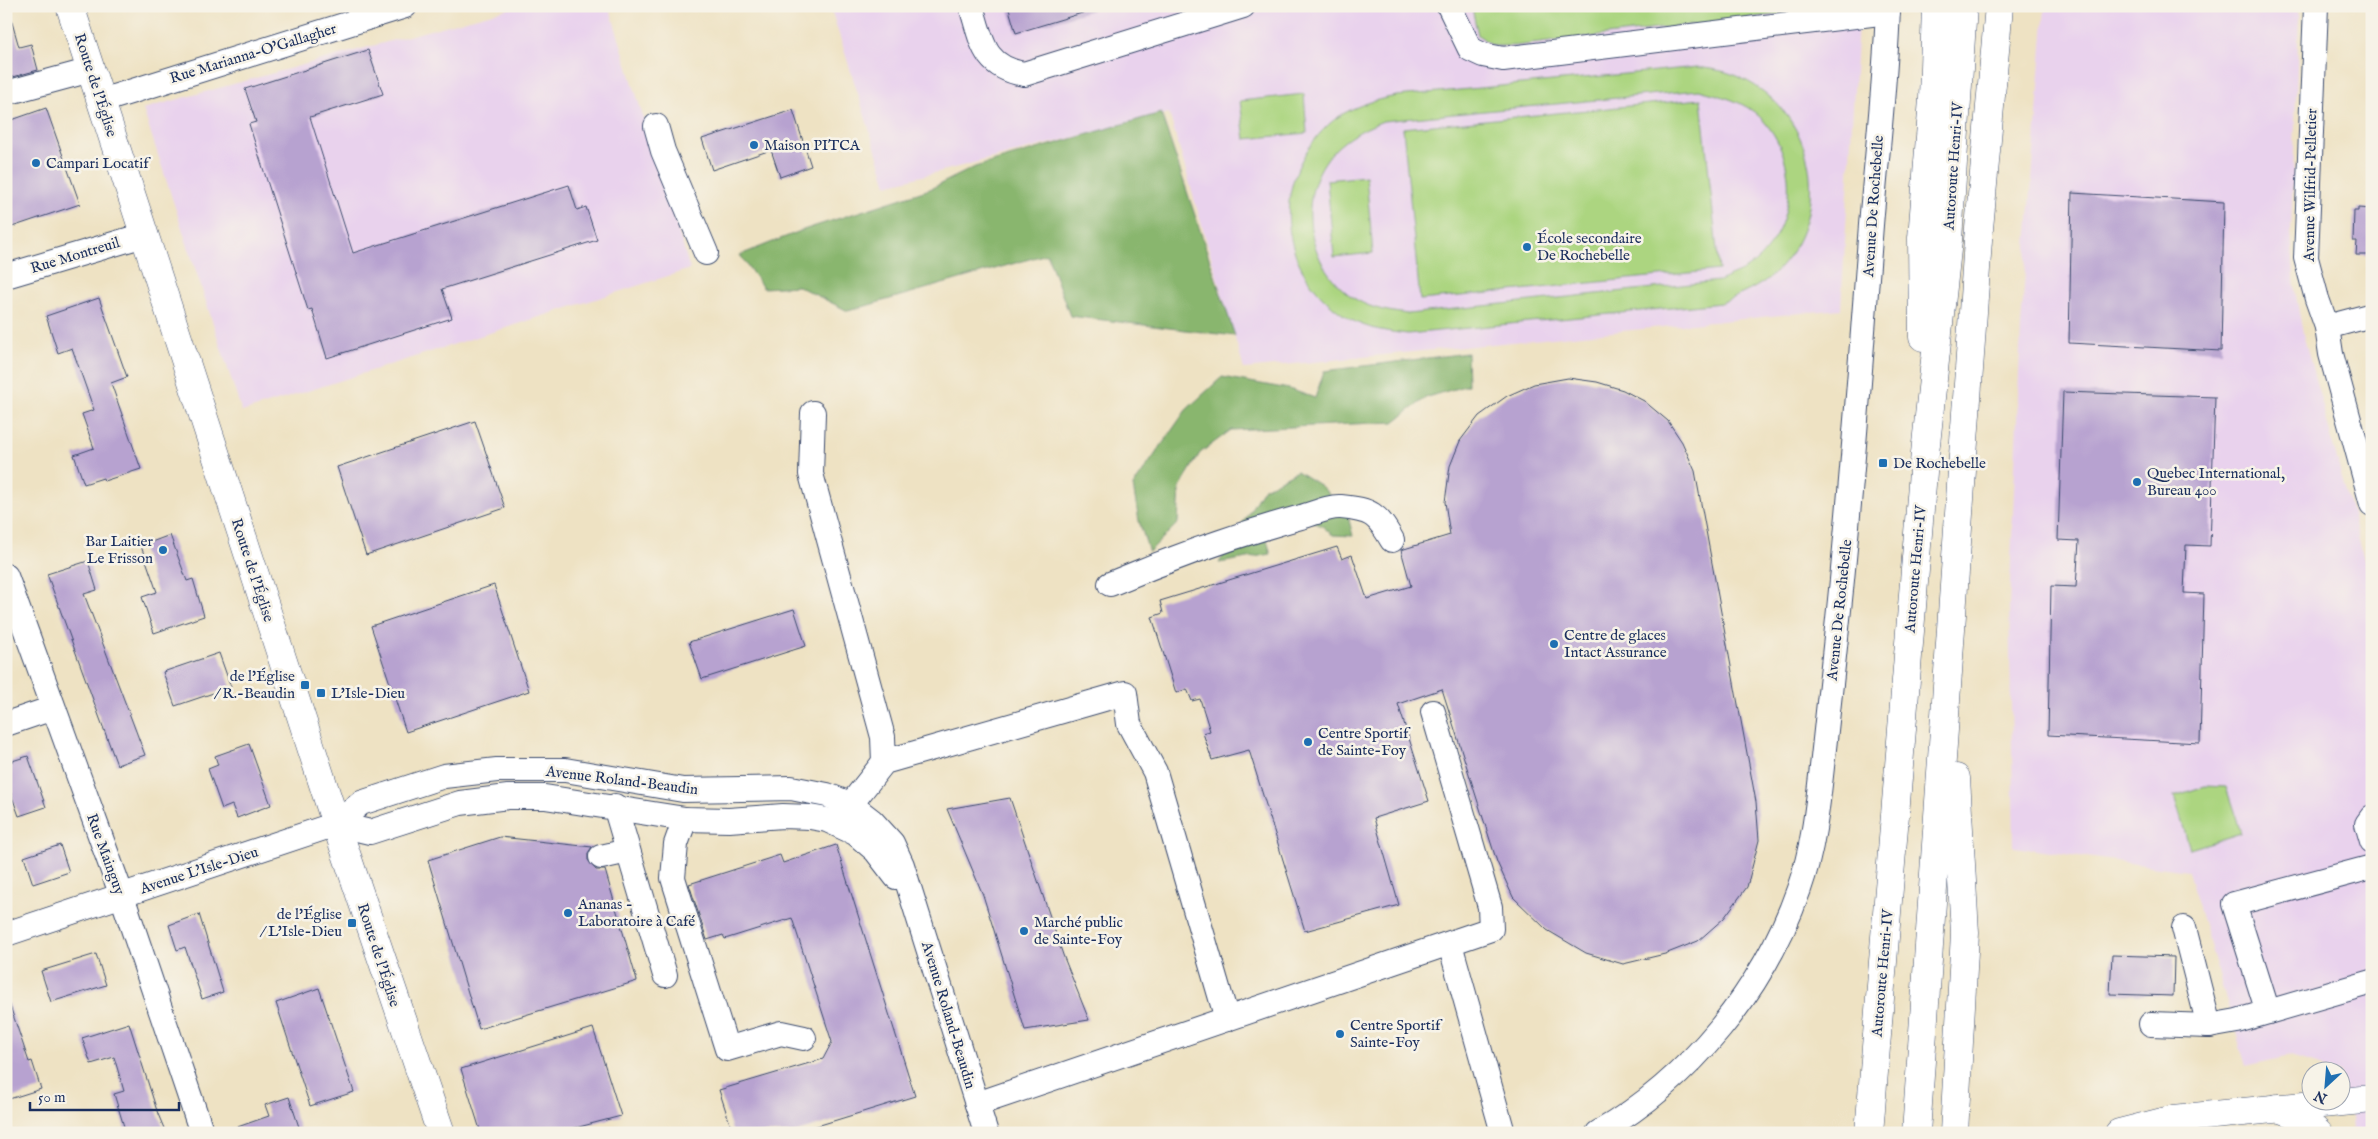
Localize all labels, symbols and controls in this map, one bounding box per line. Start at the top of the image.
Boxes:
street label: Rue Marianna-O'Gallagher [167,19,339,88]
street label: Route de l'Église [70,31,121,139]
street label: Autoroute Henri-IV [1939,100,1968,232]
street label: Avenue Wilfrid-Pelletier [2300,108,2321,263]
street label: Avenue De Rochebelle [1859,134,1888,278]
place label: Maison PITCA [764,136,861,155]
marker: Maison PITCA [748,139,760,151]
place label: Campari Locatif [46,154,151,173]
marker: Campari Locatif [30,157,42,169]
place label: École secondaire De Rochebelle [1537,229,1642,265]
street label: Rue Montreuil [28,233,123,278]
marker: École secondaire De Rochebelle [1521,241,1533,253]
place label: De Rochebelle [1893,454,1986,473]
marker: De Rochebelle [1877,457,1889,469]
place label: Quebec International, Bureau 400 [2147,464,2285,500]
marker: Quebec International, Bureau 400 [2131,476,2143,488]
street label: Autoroute Henri-IV [1900,503,1931,635]
street label: Route de l'Église [227,516,278,624]
place label: Bar Laitier Le Frisson [85,532,153,568]
street label: Avenue De Rochebelle [1823,538,1856,683]
marker: Bar Laitier Le Frisson [157,544,169,556]
place label: Centre de glaces Intact Assurance [1564,626,1667,662]
marker: Centre de glaces Intact Assurance [1548,638,1560,650]
place label: de l'Église / R.-Beaudin [214,667,295,703]
marker: de l'Église / R.-Beaudin [299,679,311,691]
place label: L'Isle-Dieu [331,684,405,703]
marker: L'Isle-Dieu [315,687,327,699]
place label: Centre Sportif de Sainte-Foy [1318,724,1411,760]
marker: Centre Sportif de Sainte-Foy [1302,736,1314,748]
street label: Avenue Roland-Beaudin [544,762,699,799]
street label: Rue Mainguy [82,811,129,898]
street label: Avenue L'Isle-Dieu [137,842,261,899]
place label: Ananas - Laboratoire à Café [577,895,695,931]
street label: Route de l'Église [353,901,404,1009]
place label: de l'Église / L'Isle-Dieu [260,905,342,941]
marker: Ananas - Laboratoire à Café [562,907,574,919]
street label: Autoroute Henri-IV [1867,907,1898,1039]
place label: Marché public de Sainte-Foy [1034,913,1123,949]
marker: de l'Église / L'Isle-Dieu [346,917,358,929]
marker: Marché public de Sainte-Foy [1018,925,1030,937]
street label: Avenue Roland-Beaudin [917,938,980,1091]
place label: Centre Sportif Sainte-Foy [1350,1016,1443,1052]
marker: Centre Sportif Sainte-Foy [1334,1028,1346,1040]
north arrow [2300,1062,2350,1112]
scale bar [30,1079,179,1111]
text: N [2311,1086,2331,1108]
text: 50 m [38,1088,66,1107]

